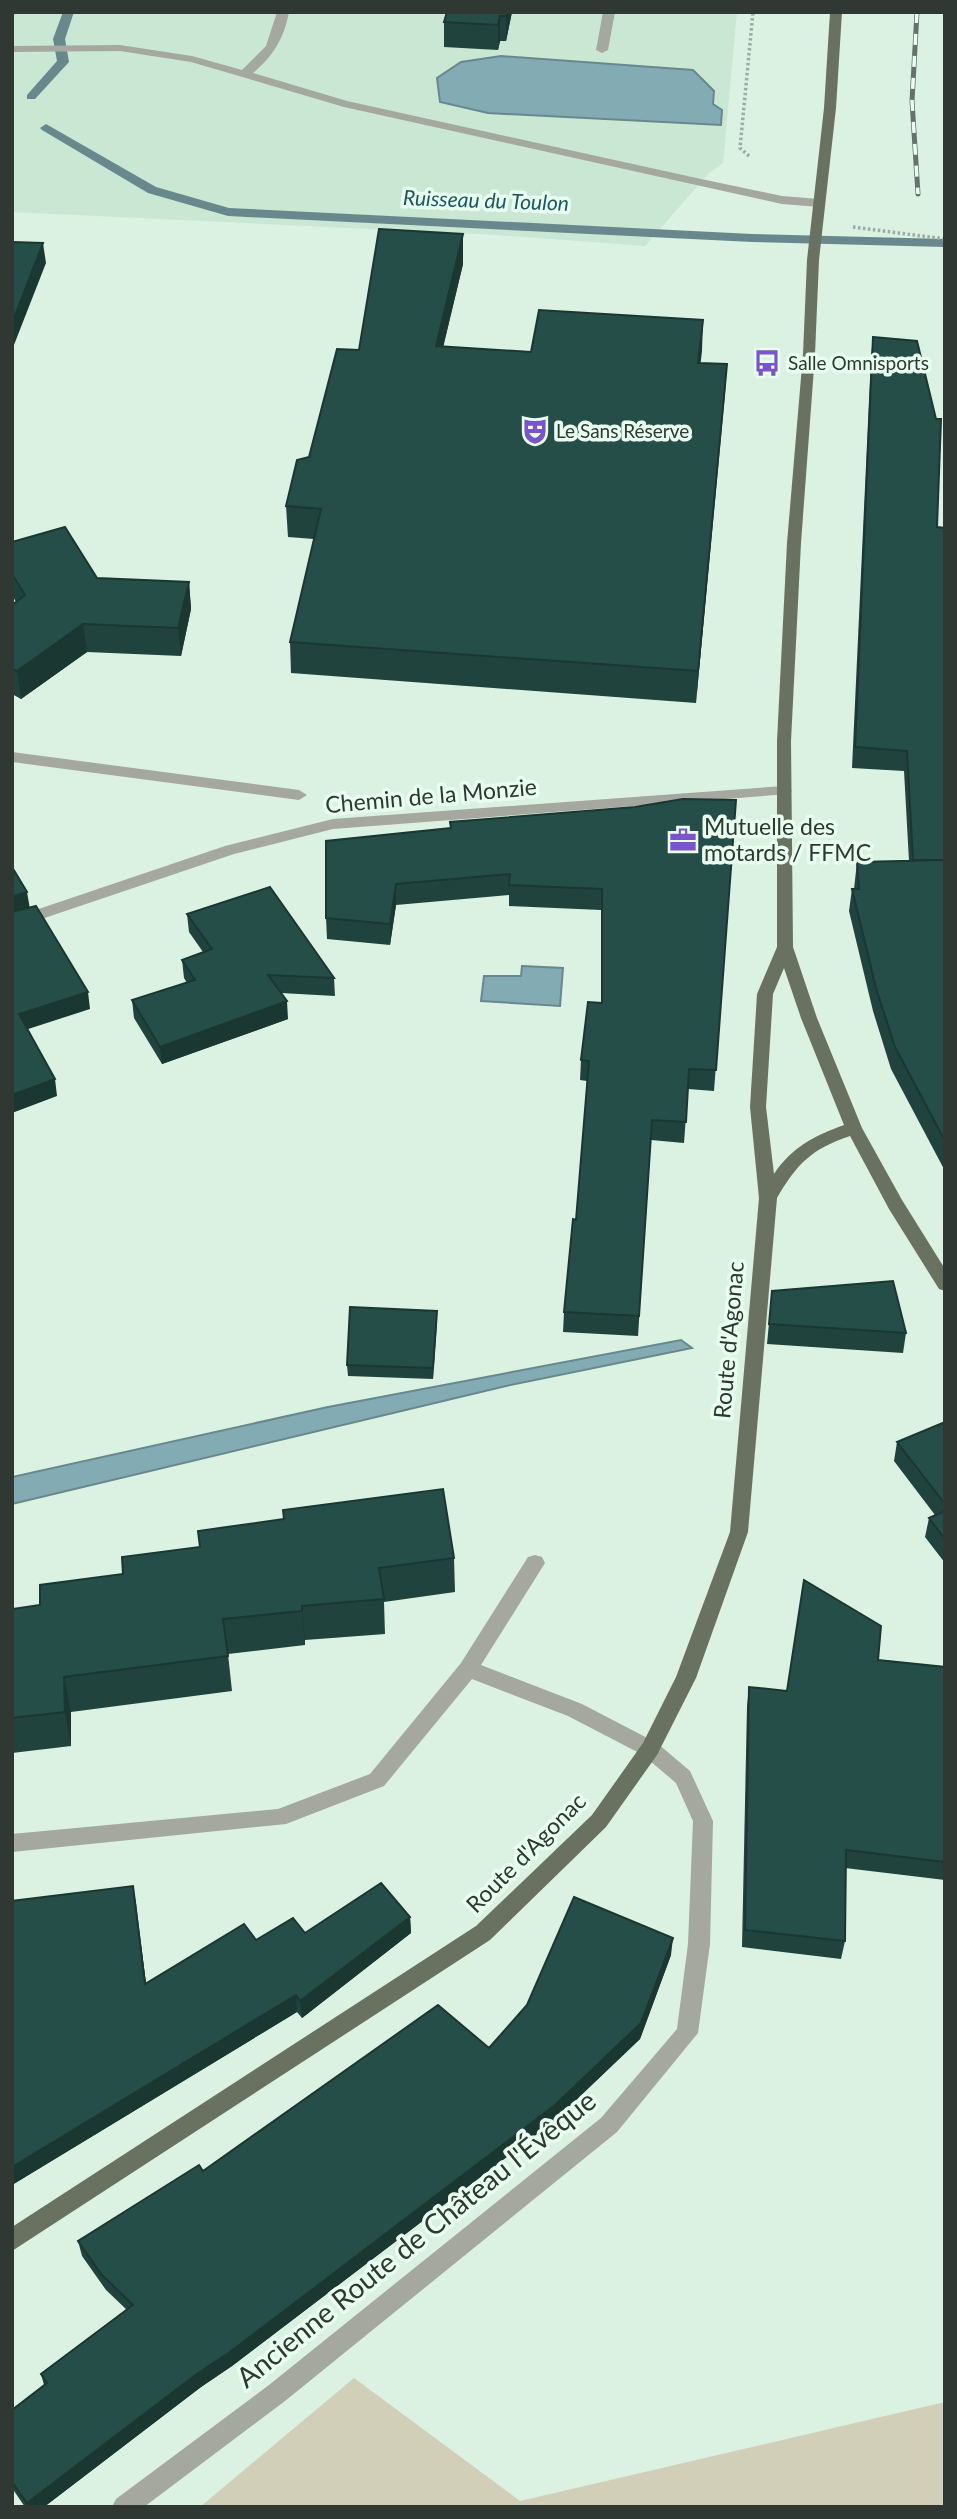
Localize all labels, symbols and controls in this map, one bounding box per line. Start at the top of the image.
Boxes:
water label: Ruisseau du Toulon [403,184,569,215]
bus stop icon: Salle Omnisports [752,348,782,378]
place label: Salle Omnisports [788,351,929,374]
theatre icon: Le Sans Réserve [520,416,550,446]
place label: Le Sans Réserve [556,419,689,442]
street label: Chemin de la Monzie [324,772,538,818]
place label: Mutuelle des motards / FFMC [704,812,871,866]
office icon: Mutuelle des motards / FFMC [668,825,698,855]
street label: Route d'Agonac [707,1260,749,1420]
street label: Route d'Agonac [460,1787,591,1918]
street label: Ancienne Route de Château l'Évêque [229,2083,602,2394]

